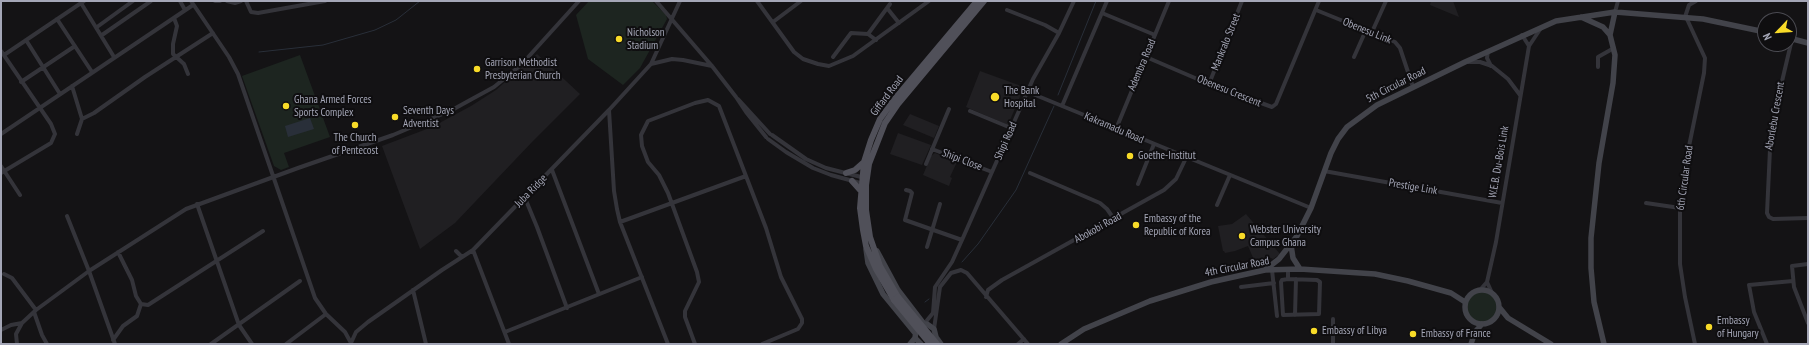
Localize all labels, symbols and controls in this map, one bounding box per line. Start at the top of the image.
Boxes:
street label: Mankralo Street [1209,12,1243,72]
north arrow [1757,12,1797,52]
street label: Obenesu Link [1341,15,1393,47]
place label: Nicholson Stadium [627,26,665,52]
text: N [1759,31,1775,42]
marker: Nicholson Stadium [614,34,624,44]
street label: Adembra Road [1125,37,1159,93]
place label: Garrison Methodist Presbyterian Church [485,56,561,82]
marker: Garrison Methodist Presbyterian Church [472,64,482,74]
street label: 5th Circular Road [1364,64,1428,106]
street label: Obenesu Crescent [1195,72,1263,110]
street label: Giffard Road [868,73,906,119]
street label: Aborlebu Crescent [1763,81,1787,151]
place label: The Bank Hospital [1004,84,1039,110]
marker: The Bank Hospital [989,91,1001,103]
place label: Ghana Armed Forces Sports Complex [294,93,372,119]
marker: Ghana Armed Forces Sports Complex [281,101,291,111]
place label: Seventh Days Adventist [403,104,454,130]
street label: Kakramadu Road [1082,110,1146,146]
marker: Seventh Days Adventist [390,112,400,122]
marker: The Church of Pentecost [350,120,360,130]
street label: Shipi Road [992,120,1020,162]
street label: W.E.B. Du-Bois Link [1486,125,1512,199]
place label: The Church of Pentecost [332,131,378,157]
street label: 6th Circular Road [1674,145,1696,211]
street label: Shipi Close [940,146,984,174]
place label: Goethe-Institut [1138,149,1196,163]
marker: Goethe-Institut [1125,151,1135,161]
street label: Juba Ridge [512,172,550,210]
street label: Prestige Link [1388,176,1438,198]
street label: Abokobi Road [1072,210,1124,246]
place label: Embassy of the Republic of Korea [1144,212,1210,238]
marker: Embassy of the Republic of Korea [1131,220,1141,230]
place label: Webster University Campus Ghana [1250,223,1321,249]
marker: Webster University Campus Ghana [1237,231,1247,241]
street label: 4th Circular Road [1204,254,1270,280]
place label: Embassy of Hungary [1717,314,1759,340]
marker: Embassy of Hungary [1704,322,1714,332]
place label: Embassy of Libya [1322,324,1387,338]
marker: Embassy of Libya [1309,326,1319,336]
place label: Embassy of France [1421,327,1491,341]
marker: Embassy of France [1408,329,1418,339]

